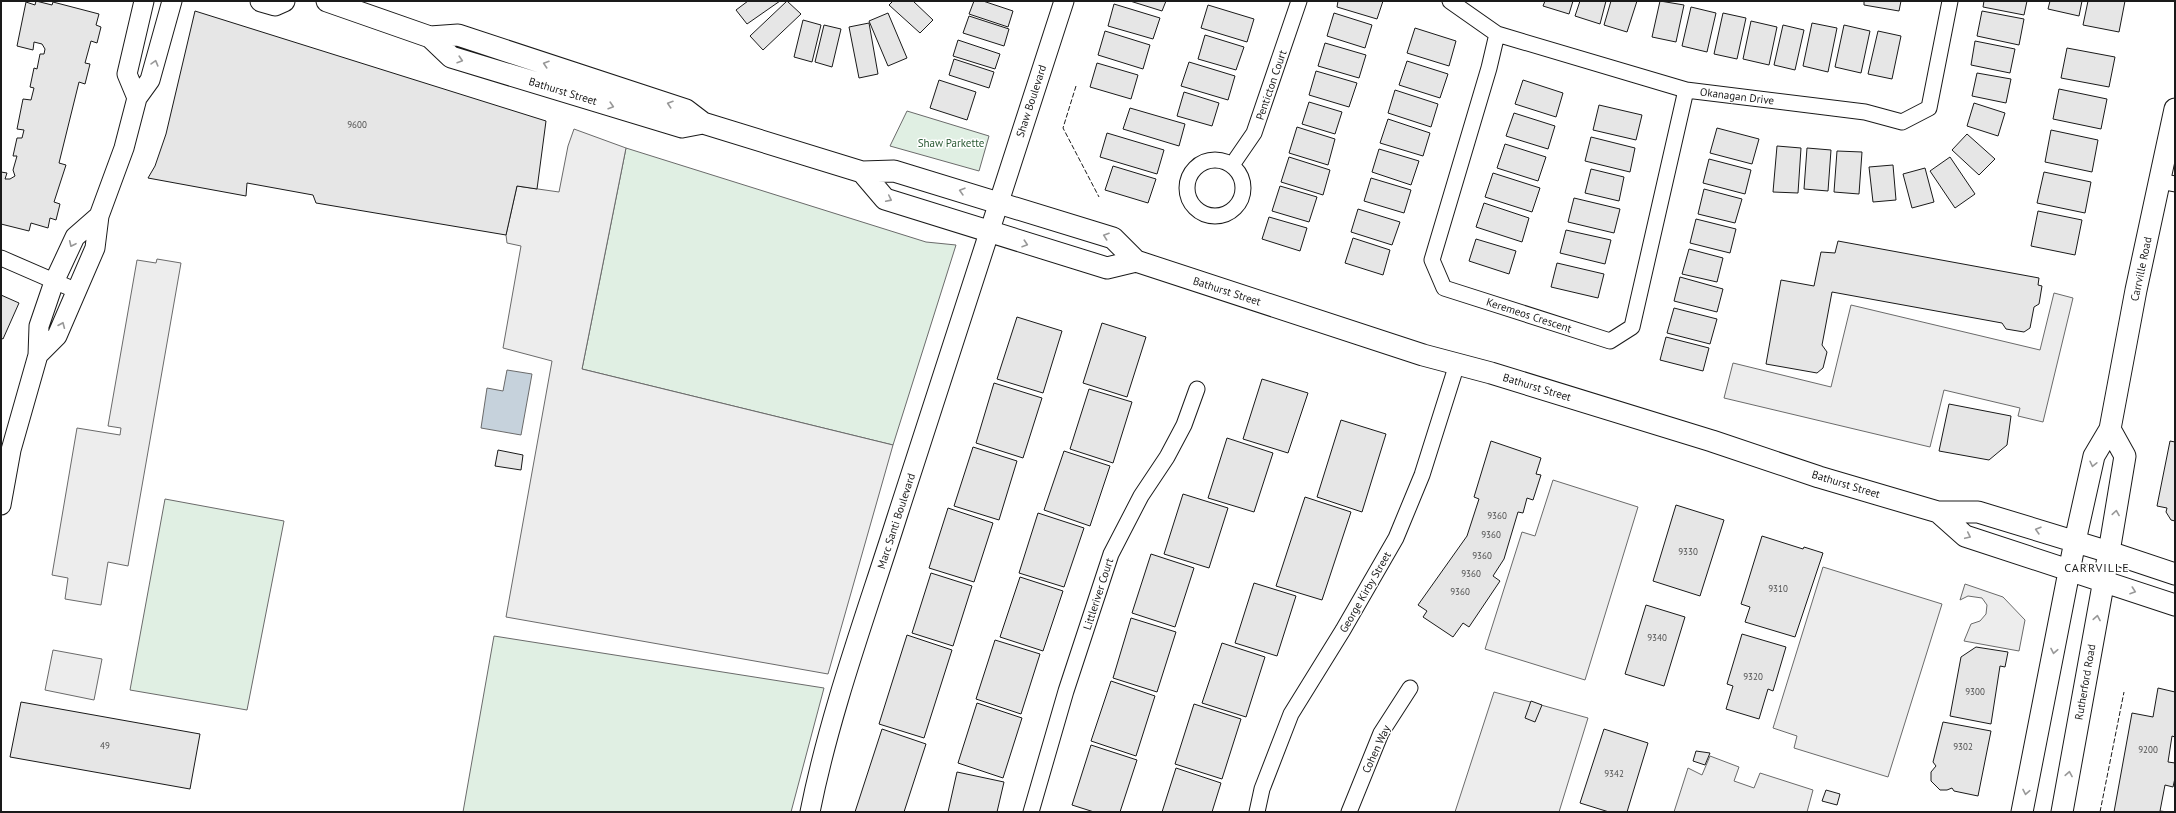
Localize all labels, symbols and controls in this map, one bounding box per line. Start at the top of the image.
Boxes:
street label: Penticton Court [1253,48,1290,122]
one-way arrow [456,55,463,64]
one-way arrow [150,60,158,67]
one-way arrow [543,60,550,69]
street label: Shaw Boulevard [1013,63,1049,139]
street label: Bathurst Street [527,74,599,108]
street label: Okanagan Drive [1699,85,1775,108]
one-way arrow [666,100,673,109]
one-way arrow [608,101,615,110]
house number: 9600 [347,119,367,130]
park label: Shaw Parkette [918,136,985,150]
one-way arrow [958,187,965,196]
one-way arrow [885,194,892,202]
one-way arrow [1103,232,1110,241]
street label: Carrville Road [2127,235,2155,302]
one-way arrow [1022,239,1029,248]
one-way arrow [69,240,77,248]
street label: Bathurst Street [1191,273,1263,309]
street label: Keremeos Crescent [1484,295,1574,335]
one-way arrow [57,321,65,329]
street label: Bathurst Street [1501,370,1573,404]
one-way arrow [2089,461,2097,467]
street label: Bathurst Street [1810,467,1882,501]
street label: Marc Santi Boulevard [874,471,918,571]
house number: 9360 [1487,510,1507,521]
one-way arrow [2111,510,2119,516]
one-way arrow [2035,526,2042,535]
house number: 9360 [1481,529,1501,540]
one-way arrow [1964,531,1971,539]
house number: 9330 [1678,546,1698,557]
street label: George Kirby Street [1336,549,1394,635]
house number: 9360 [1472,550,1492,561]
street label: Littleriver Court [1080,556,1116,632]
district label: CARRVILLE [2064,560,2130,575]
house number: 9360 [1461,568,1481,579]
house number: 9310 [1768,583,1788,594]
house number: 9360 [1450,586,1470,597]
one-way arrow [2130,586,2137,595]
one-way arrow [2092,615,2100,621]
house number: 9340 [1647,632,1667,643]
street label: Rutherford Road [2071,643,2099,721]
one-way arrow [2050,648,2059,654]
house number: 9320 [1743,671,1763,682]
house number: 9300 [1965,686,1985,697]
street label: Cohen Way [1359,722,1394,775]
house number: 49 [100,740,110,751]
house number: 9302 [1953,741,1973,752]
house number: 9200 [2138,744,2158,755]
house number: 9342 [1604,768,1624,779]
one-way arrow [2064,771,2072,777]
one-way arrow [2023,789,2031,795]

